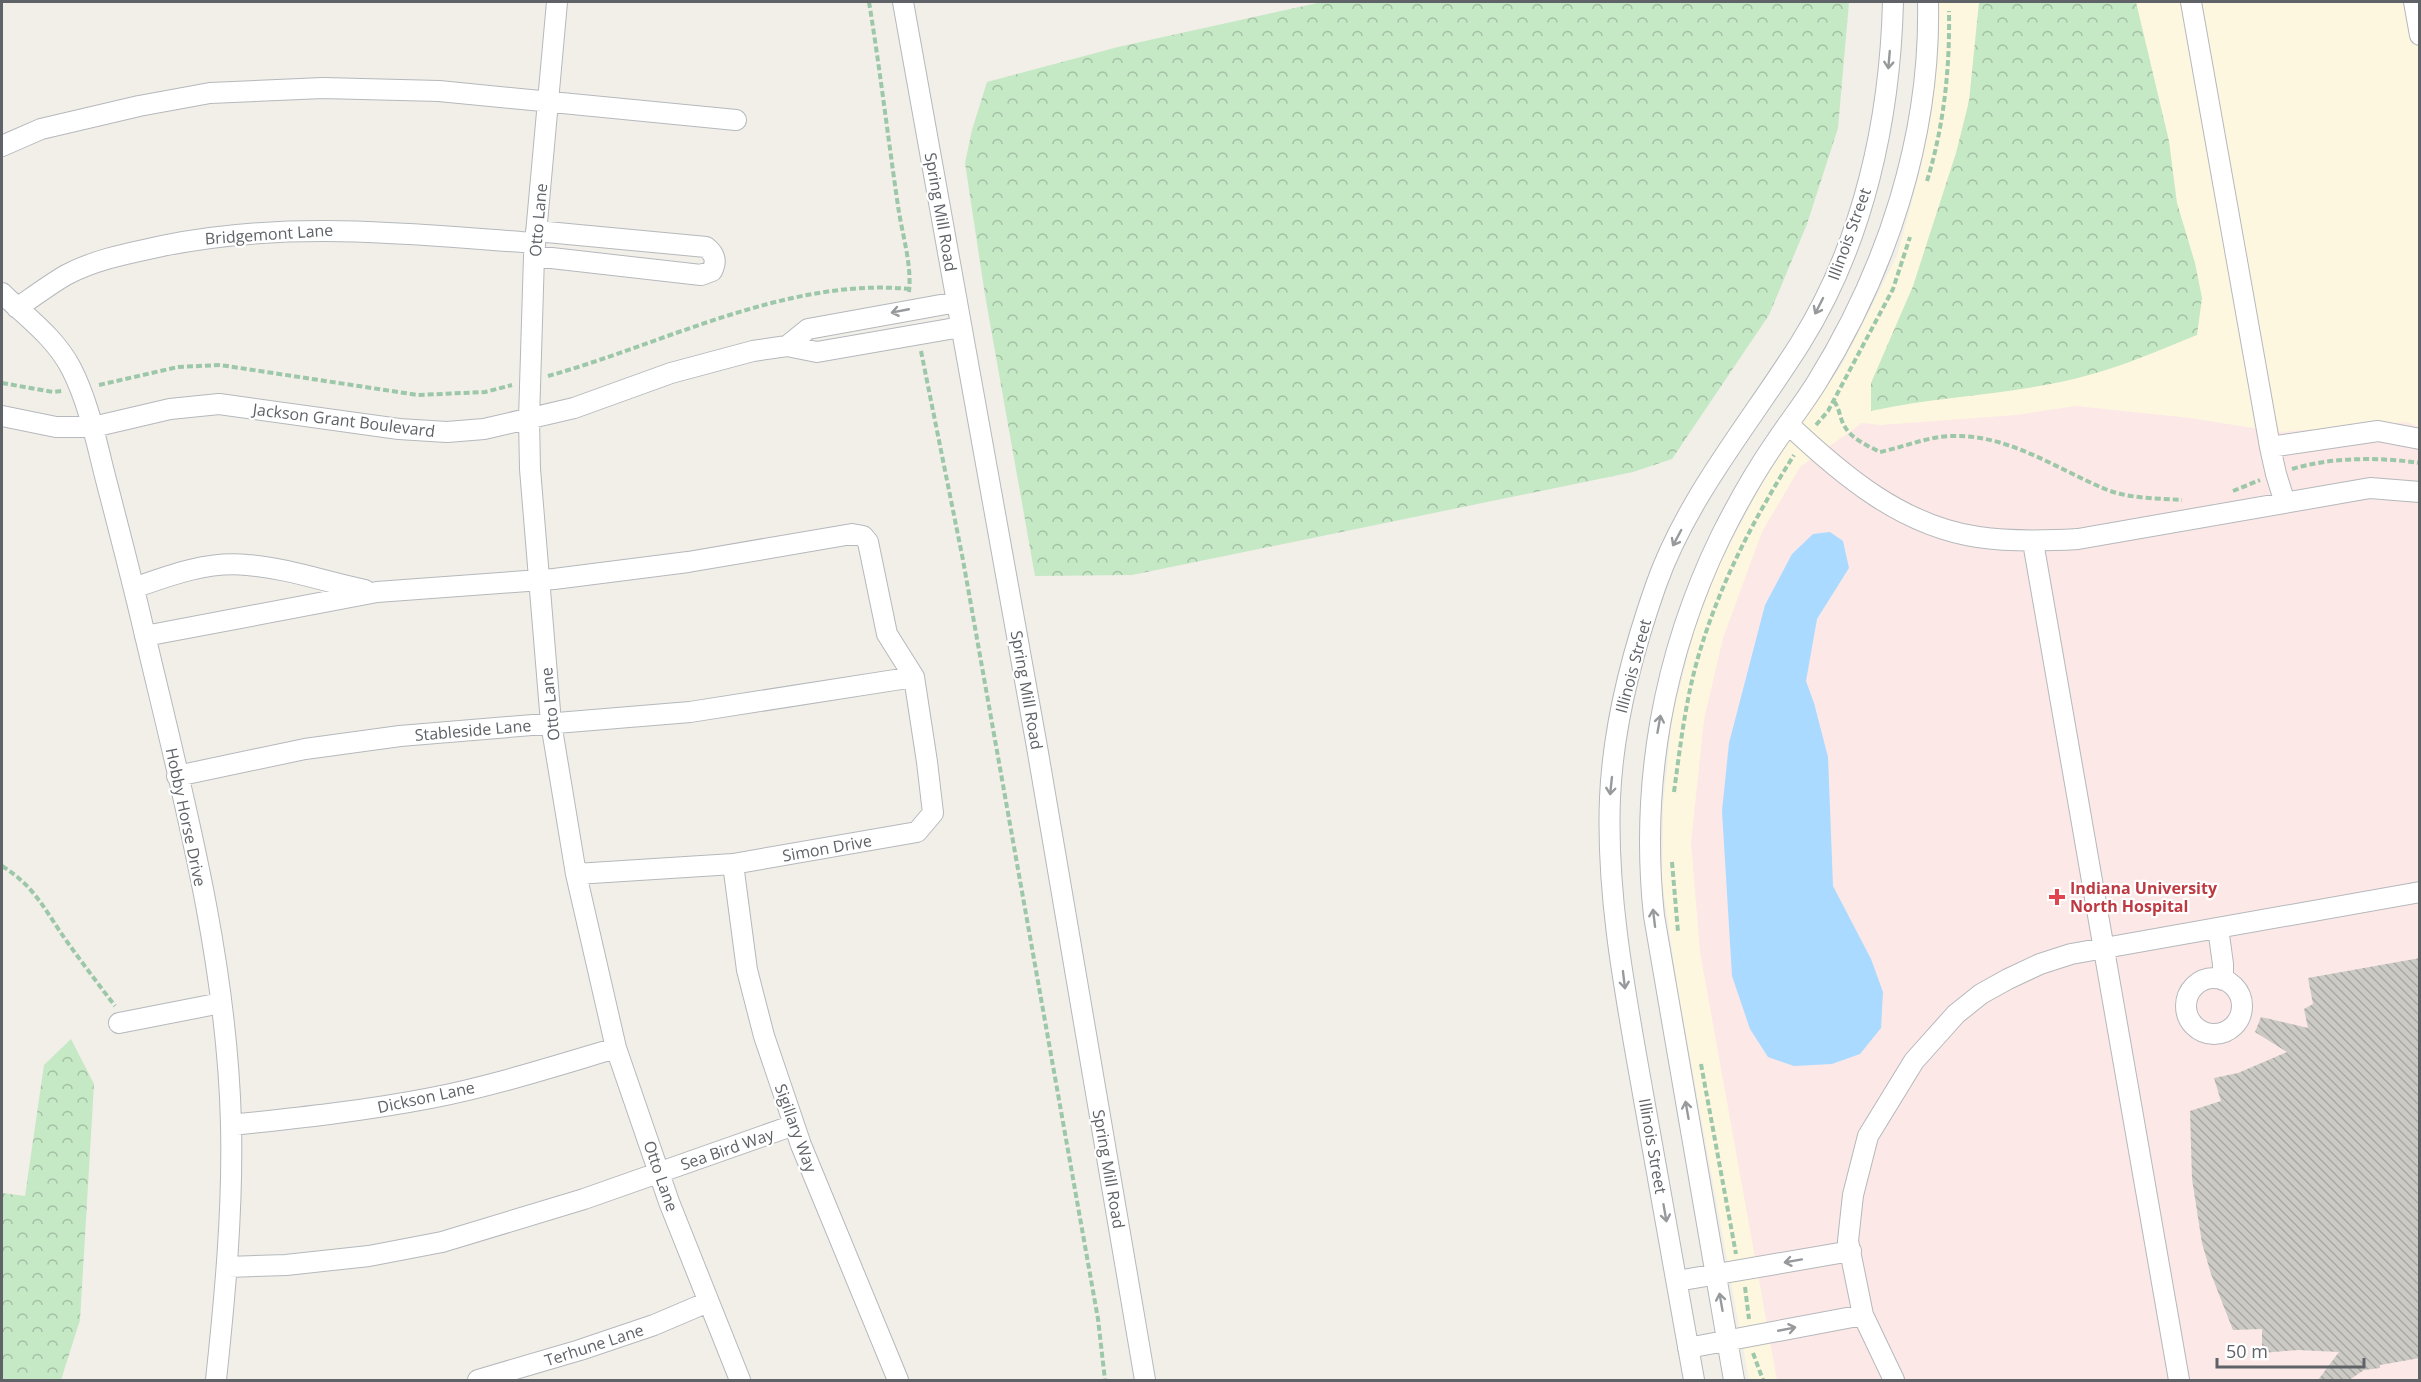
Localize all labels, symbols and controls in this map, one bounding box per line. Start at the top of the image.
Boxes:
one-way arrow [1883,49,1894,69]
street label: Spring Mill Road [920,151,962,273]
street label: Otto Lane [524,182,552,258]
street label: Illinois Street [1822,185,1876,283]
street label: Bridgemont Lane [204,219,334,249]
one-way arrow [1813,297,1825,315]
one-way arrow [890,306,910,317]
street label: Jackson Grant Boulevard [250,398,436,442]
one-way arrow [1671,528,1682,546]
street label: Illinois Street [1610,616,1656,715]
street label: Spring Mill Road [1006,629,1048,751]
street label: Otto Lane [535,666,565,742]
street label: Stableside Lane [414,714,532,746]
one-way arrow [1654,714,1665,734]
street label: Hobby Horse Drive [161,746,211,888]
one-way arrow [1605,775,1616,795]
street label: Simon Drive [781,829,873,867]
place label: Indiana University North Hospital [2070,877,2218,917]
marker: Indiana University North Hospital [2048,888,2066,906]
one-way arrow [1648,908,1659,928]
one-way arrow [1619,969,1630,989]
street label: Dickson Lane [375,1076,477,1118]
street label: Sigillary Way [770,1081,823,1176]
street label: Illinois Street [1634,1097,1672,1196]
one-way arrow [1681,1101,1692,1120]
street label: Spring Mill Road [1088,1108,1130,1230]
street label: Sea Bird Way [677,1122,778,1175]
street label: Otto Lane [639,1138,683,1214]
one-way arrow [1659,1203,1670,1222]
one-way arrow [1784,1256,1803,1267]
one-way arrow [1715,1293,1726,1312]
street label: Terhune Lane [542,1319,646,1371]
one-way arrow [1777,1323,1796,1334]
scale bar [2217,1331,2364,1369]
text: 50 m [2226,1339,2268,1363]

